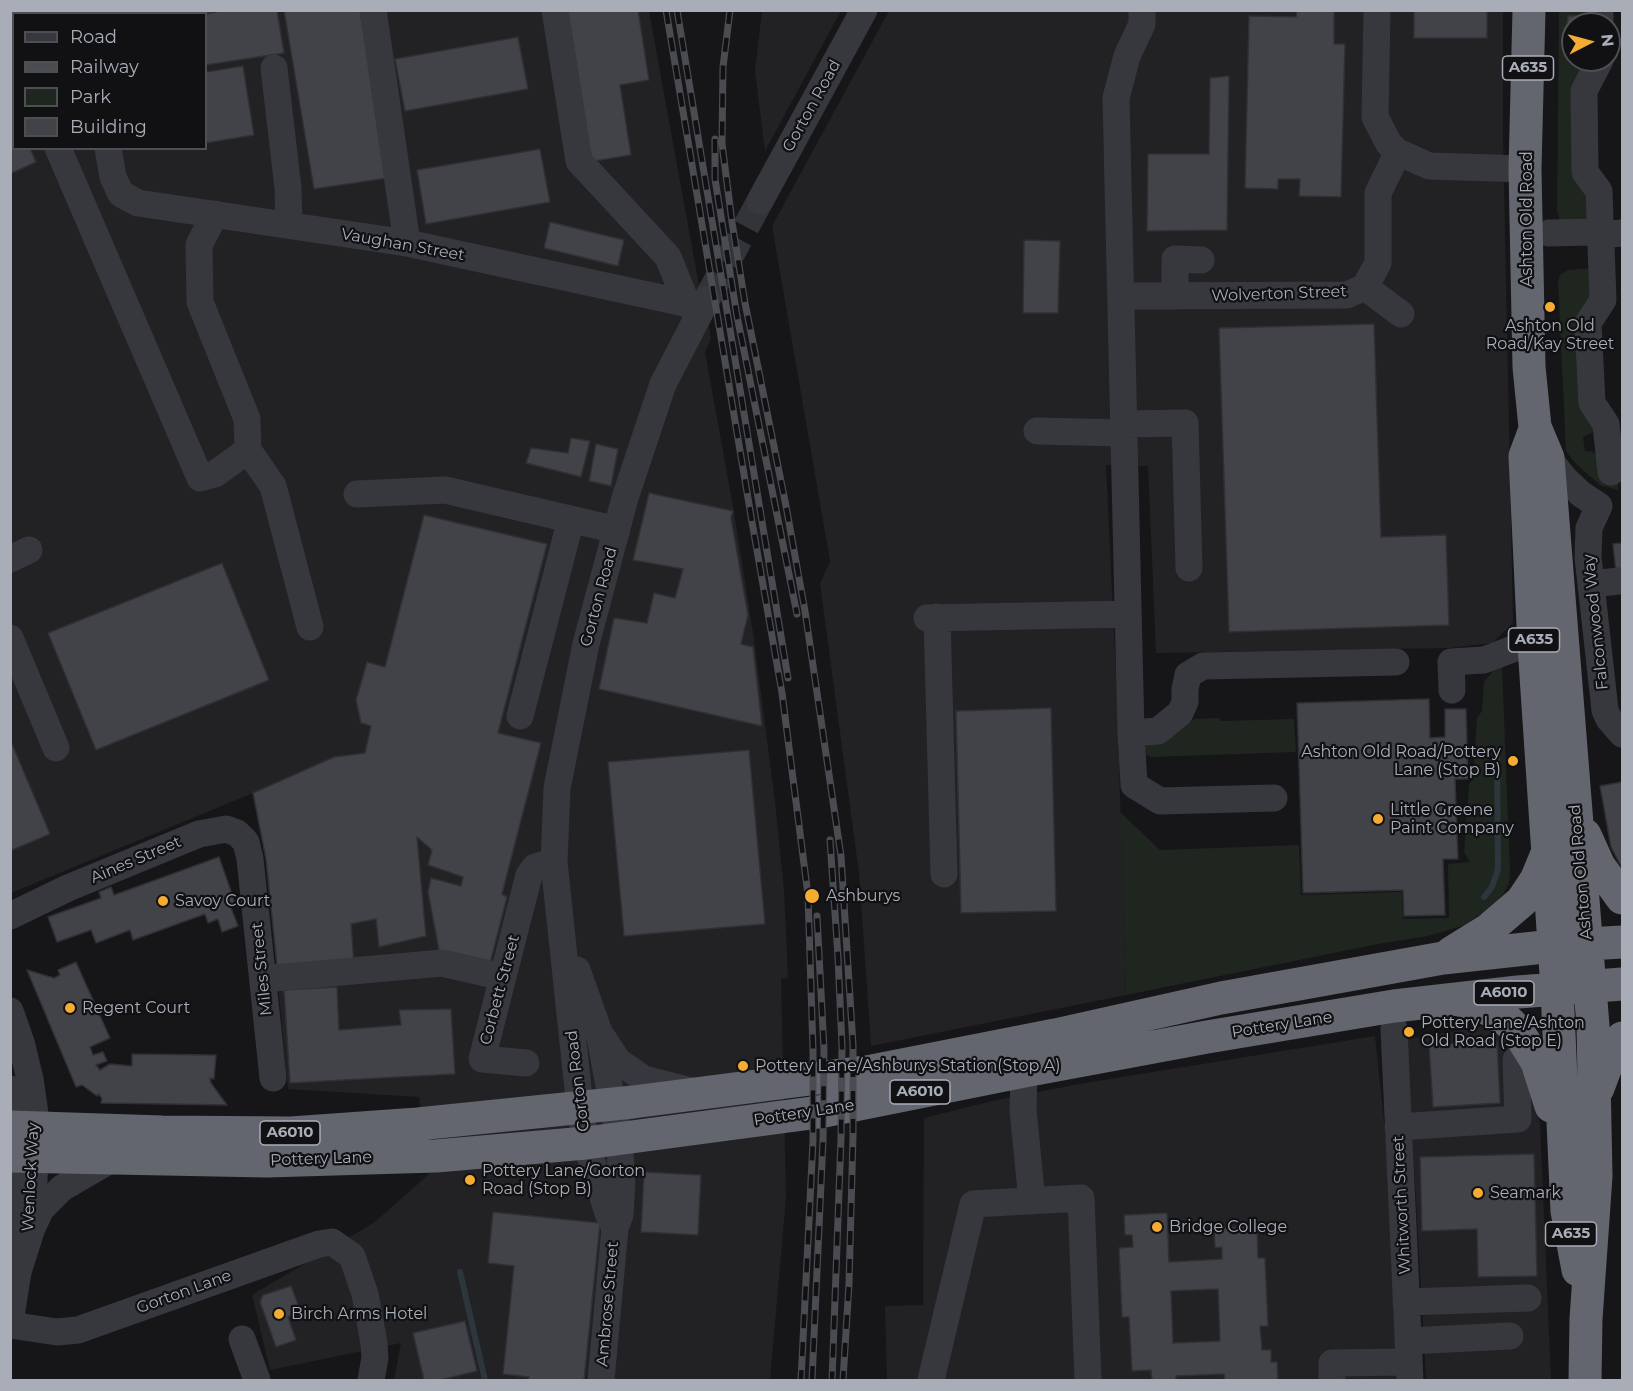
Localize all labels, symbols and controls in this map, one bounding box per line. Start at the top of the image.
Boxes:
legend [12,12,207,150]
north arrow [1561,12,1621,72]
text: Road [70,26,117,48]
text: N [1597,33,1618,48]
text: Railway [70,56,139,78]
road number: A635 [1502,56,1553,80]
street label: Gorton Road [779,57,845,155]
text: Park [70,86,111,108]
text: Building [70,116,147,138]
street label: Ashton Old Road [1517,151,1537,287]
street label: Vaughan Street [340,225,466,265]
street label: Wolverton Street [1211,282,1347,306]
marker: Ashton Old Road/Kay Street [1543,300,1557,314]
place label: Ashton Old Road/Kay Street [1486,316,1614,354]
street label: Gorton Road [577,545,621,649]
street label: Falconwood Way [1579,553,1613,691]
road number: A635 [1508,628,1559,652]
place label: Ashton Old Road/Pottery Lane (Stop B) [1301,742,1501,780]
marker: Ashton Old Road/Pottery Lane (Stop B) [1506,754,1520,768]
place label: Little Greene Paint Company [1390,800,1514,838]
street label: Ashton Old Road [1566,803,1596,941]
marker: Little Greene Paint Company [1371,812,1385,826]
street label: Aines Street [88,832,184,888]
place label: Ashburys [826,886,900,906]
marker: Ashburys [803,887,821,905]
place label: Savoy Court [175,891,270,911]
marker: Savoy Court [156,894,170,908]
street label: Miles Street [248,921,276,1017]
street label: Corbett Street [476,933,524,1047]
road number: A6010 [1474,981,1534,1005]
place label: Regent Court [82,998,190,1018]
marker: Regent Court [63,1001,77,1015]
street label: Pottery Lane [1230,1008,1334,1042]
place label: Pottery Lane/Ashton Old Road (Stop E) [1421,1013,1585,1051]
marker: Pottery Lane/Ashton Old Road (Stop E) [1402,1025,1416,1039]
street label: Gorton Road [562,1029,594,1133]
place label: Pottery Lane/Ashburys Station(Stop A) [755,1056,1060,1076]
marker: Pottery Lane/Ashburys Station(Stop A) [736,1059,750,1073]
road number: A6010 [890,1080,950,1104]
street label: Pottery Lane [752,1096,856,1130]
road number: A6010 [260,1121,320,1145]
street label: Wenlock Way [19,1122,43,1232]
street label: Whitworth Street [1389,1135,1415,1275]
street label: Pottery Lane [270,1148,372,1170]
place label: Pottery Lane/Gorton Road (Stop B) [482,1161,645,1199]
marker: Pottery Lane/Gorton Road (Stop B) [463,1173,477,1187]
place label: Seamark [1490,1183,1561,1203]
marker: Seamark [1471,1186,1485,1200]
place label: Bridge College [1169,1217,1287,1237]
marker: Bridge College [1150,1220,1164,1234]
road number: A635 [1546,1222,1596,1246]
street label: Ambrose Street [593,1241,623,1367]
street label: Gorton Lane [134,1266,234,1318]
place label: Birch Arms Hotel [291,1304,427,1324]
marker: Birch Arms Hotel [272,1307,286,1321]

